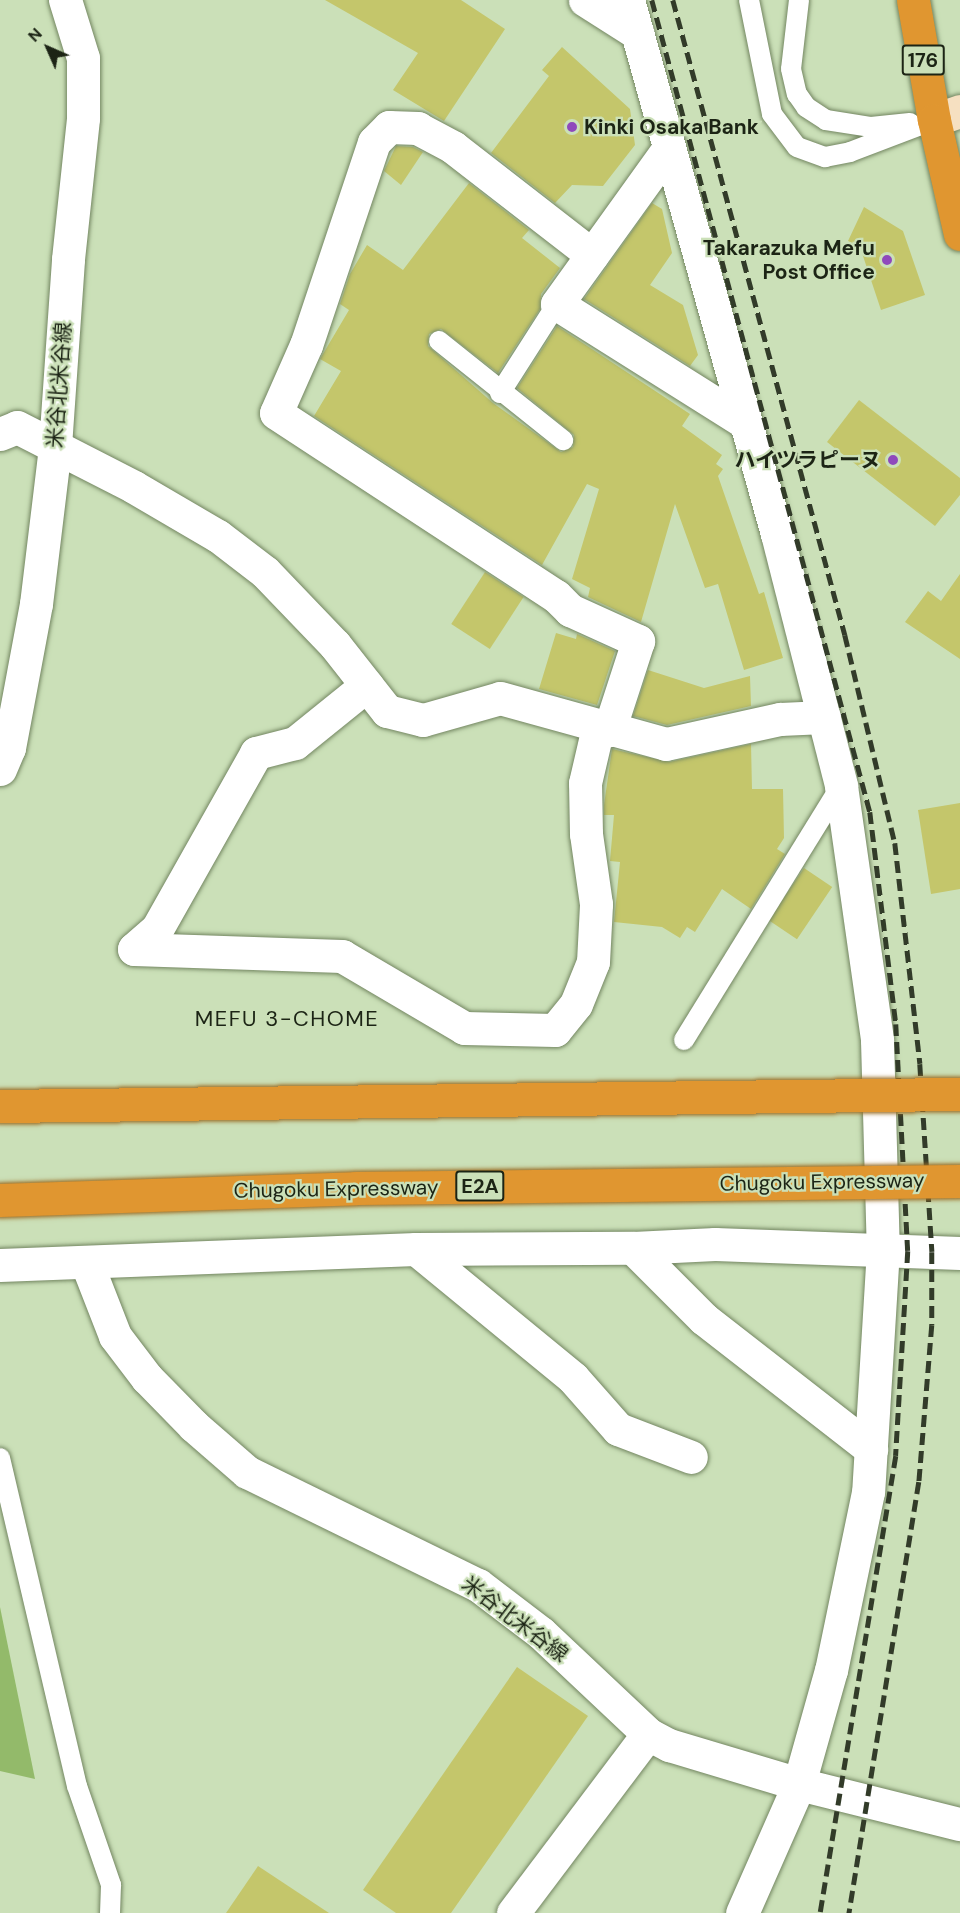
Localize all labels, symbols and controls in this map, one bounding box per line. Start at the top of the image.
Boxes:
north arrow [18,18,78,78]
text: N [23,23,46,46]
road number: 176 [900,43,946,77]
place label: Kinki Osaka Bank [584,114,759,140]
marker: Kinki Osaka Bank [565,120,579,134]
place label: Takarazuka Mefu Post Office [703,235,875,285]
marker: Takarazuka Mefu Post Office [880,253,894,267]
street label: 米谷北米谷線 [42,321,76,449]
place label: ハイツラピーヌ [734,447,881,473]
marker: ハイツラピーヌ [886,453,900,467]
district label: MEFU 3-CHOME [195,1006,379,1032]
street label: Chugoku Expressway [719,1168,925,1196]
road number: E2A [454,1169,506,1203]
street label: Chugoku Expressway [233,1175,439,1203]
street label: 米谷北米谷線 [457,1571,573,1667]

